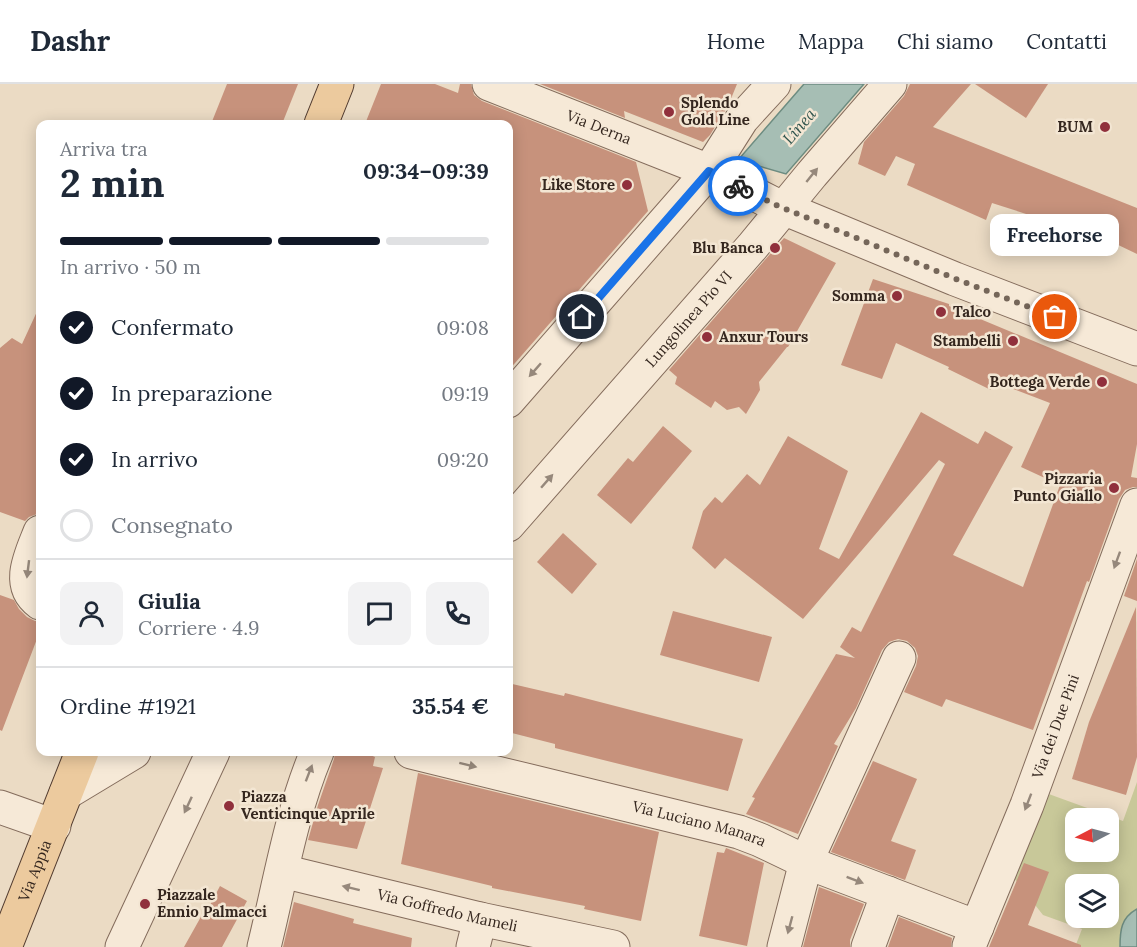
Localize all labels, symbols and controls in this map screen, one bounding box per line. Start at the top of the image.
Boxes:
text: Dashr [30,23,110,59]
text: Home [707,28,765,55]
text: Mappa [798,28,864,55]
text: Chi siamo [897,28,993,55]
text: Contatti [1026,28,1107,55]
place label: Splendo Gold Line [681,93,750,129]
water label: Linea [778,104,820,148]
street label: Via Derna [563,105,634,148]
marker: Splendo Gold Line [662,105,676,119]
place label: BUM [1057,117,1093,136]
marker: BUM [1098,120,1112,134]
text: Arriva tra [60,136,148,161]
courier [708,156,768,216]
text: 09:34–09:39 [363,157,489,185]
text: 2 min [60,158,165,208]
one-way arrow [806,167,819,183]
icon: bike [722,170,755,203]
place label: Like Store [542,175,615,194]
marker: Like Store [620,178,634,192]
callout: Freehorse [990,215,1120,257]
text: Freehorse [1007,222,1102,247]
place label: Blu Banca [692,238,763,257]
marker: Blu Banca [768,241,782,255]
text: In arrivo · 50 m [60,254,201,279]
street label: Lungolinea Pio VI [641,267,736,371]
place label: Somma [832,286,885,305]
marker: Somma [890,289,904,303]
pin [556,291,607,342]
pin [1029,291,1080,342]
icon: home [565,300,598,333]
icon: bag [1038,300,1071,333]
place label: Talco [953,302,992,321]
marker: Talco [934,305,948,319]
icon: check [60,311,93,344]
text: Confermato [111,313,234,341]
text: 09:08 [436,315,489,340]
place label: Anxur Tours [719,327,808,346]
marker: Anxur Tours [700,330,714,344]
place label: Stambelli [933,331,1001,350]
marker: Stambelli [1006,334,1020,348]
one-way arrow [529,362,542,378]
place label: Bottega Verde [989,372,1090,391]
marker: Bottega Verde [1095,375,1109,389]
icon: check [60,377,93,410]
text: In preparazione [111,379,273,407]
text: 09:19 [441,381,489,406]
icon: check [60,443,93,476]
text: In arrivo [111,445,198,473]
text: 09:20 [437,447,489,472]
place label: Pizzaria Punto Giallo [1013,469,1102,505]
one-way arrow [540,474,553,489]
marker: Pizzaria Punto Giallo [1107,481,1121,495]
text: Consegnato [111,511,233,539]
one-way arrow [1111,551,1121,569]
one-way arrow [24,560,33,579]
button: person [60,582,123,645]
button: chat [348,582,411,645]
button: phone [426,582,489,645]
text: Giulia [138,587,201,615]
text: Corriere · 4.9 [138,615,260,640]
street label: Via dei Due Pini [1027,672,1083,782]
text: Ordine #1921 [60,692,196,720]
text: 35.54 € [412,692,489,720]
one-way arrow [459,761,477,771]
one-way arrow [304,763,314,781]
place label: Piazza Venticinque Aprile [241,787,375,823]
one-way arrow [1023,793,1032,811]
one-way arrow [184,796,193,813]
street label: Via Luciano Manara [630,796,770,851]
marker: Piazza Venticinque Aprile [222,799,236,813]
north arrow [1065,808,1119,862]
map controls [1065,808,1119,928]
street label: Via Appia [14,837,55,905]
button: layers [1065,874,1119,928]
one-way arrow [846,876,864,886]
one-way arrow [342,882,360,892]
street label: Via Goffredo Mameli [374,884,519,936]
place label: Piazzale Ennio Palmacci [157,885,267,921]
marker: Piazzale Ennio Palmacci [138,897,152,911]
one-way arrow [784,916,794,934]

